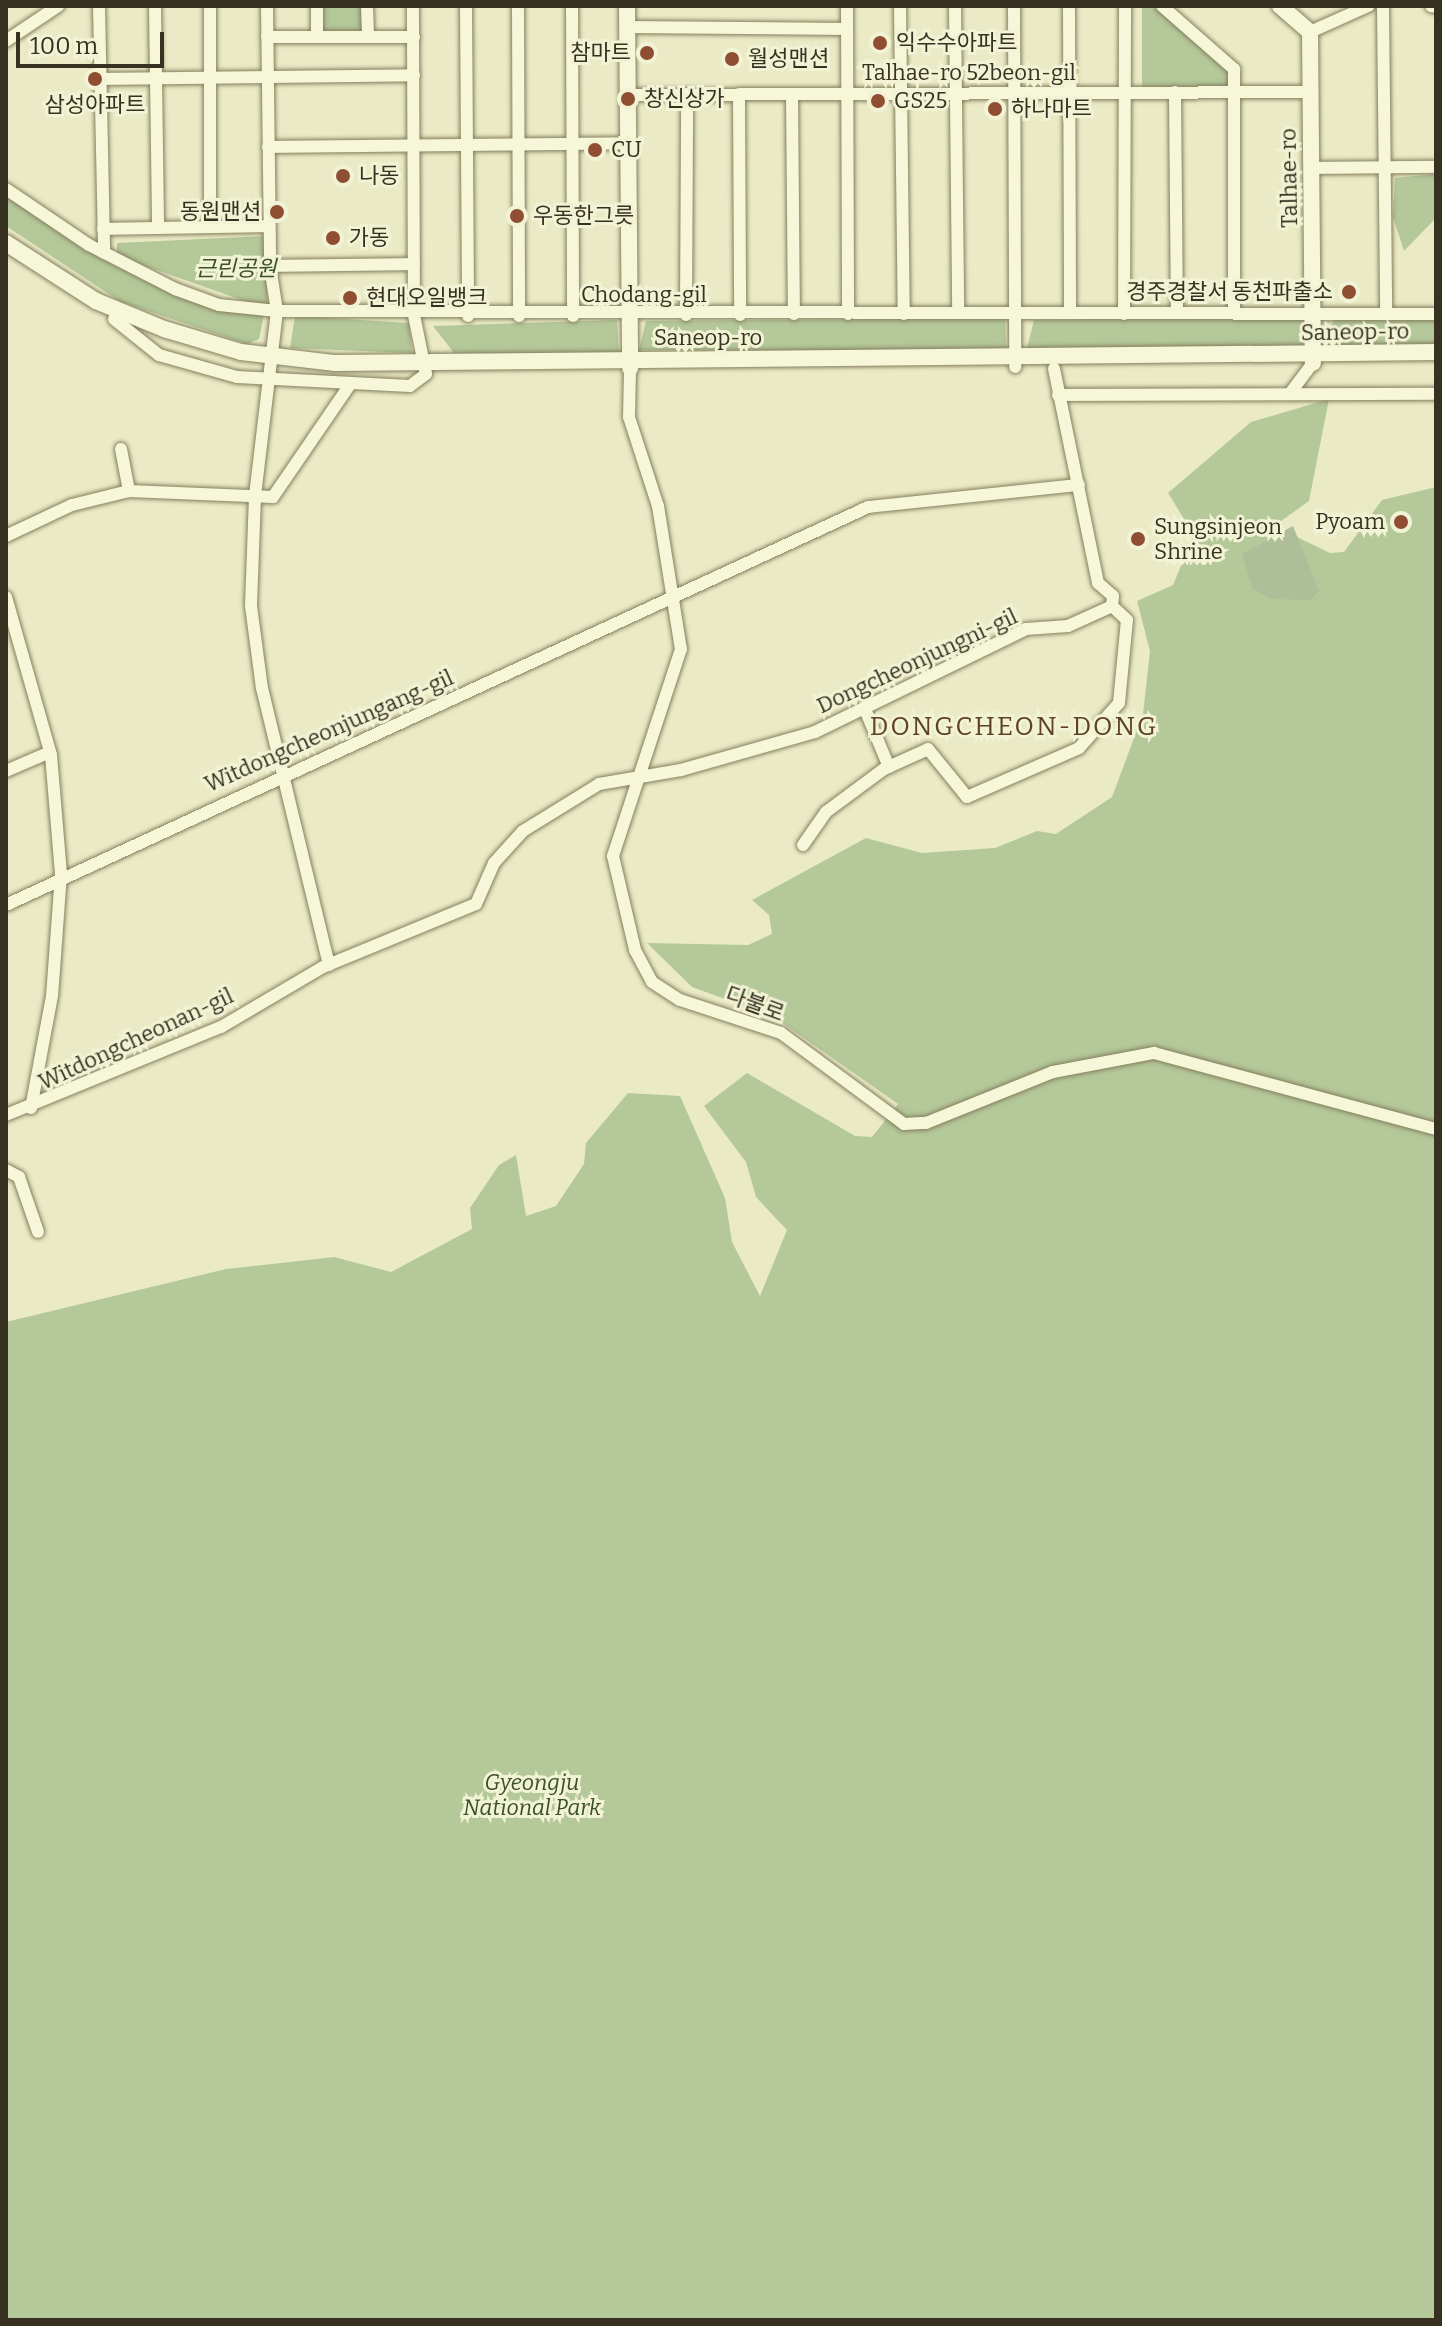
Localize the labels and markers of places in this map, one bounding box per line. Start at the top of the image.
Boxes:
place label: 익수수아파트 [896,30,1017,56]
marker: 익수수아파트 [871,34,889,52]
place label: 참마트 [570,40,631,66]
marker: 참마트 [638,44,656,62]
place label: 월성맨션 [748,46,829,72]
marker: 월성맨션 [723,50,741,68]
marker: 삼성아파트 [86,70,104,88]
place label: 창신상가 [644,86,725,112]
place label: GS25 [894,88,947,114]
marker: 창신상가 [619,90,637,108]
place label: 삼성아파트 [44,92,146,118]
marker: GS25 [869,92,887,110]
place label: 하나마트 [1011,96,1092,122]
marker: 하나마트 [986,100,1004,118]
place label: CU [611,137,642,163]
marker: CU [586,141,604,159]
place label: 나동 [359,163,399,189]
marker: 나동 [334,167,352,185]
place label: 동원맨션 [180,199,261,225]
marker: 동원맨션 [268,203,286,221]
place label: 우동한그릇 [533,203,634,229]
marker: 우동한그릇 [508,207,526,225]
place label: 가동 [349,225,389,251]
marker: 가동 [324,229,342,247]
place label: 경주경찰서 동천파출소 [1126,279,1333,305]
marker: 경주경찰서 동천파출소 [1340,283,1358,301]
place label: 현대오일뱅크 [366,285,487,311]
marker: 현대오일뱅크 [341,289,359,307]
place label: Pyoam [1315,509,1385,535]
place label: Sungsinjeon Shrine [1154,513,1282,564]
marker: Pyoam [1392,513,1410,531]
marker: Sungsinjeon Shrine [1129,530,1147,548]

